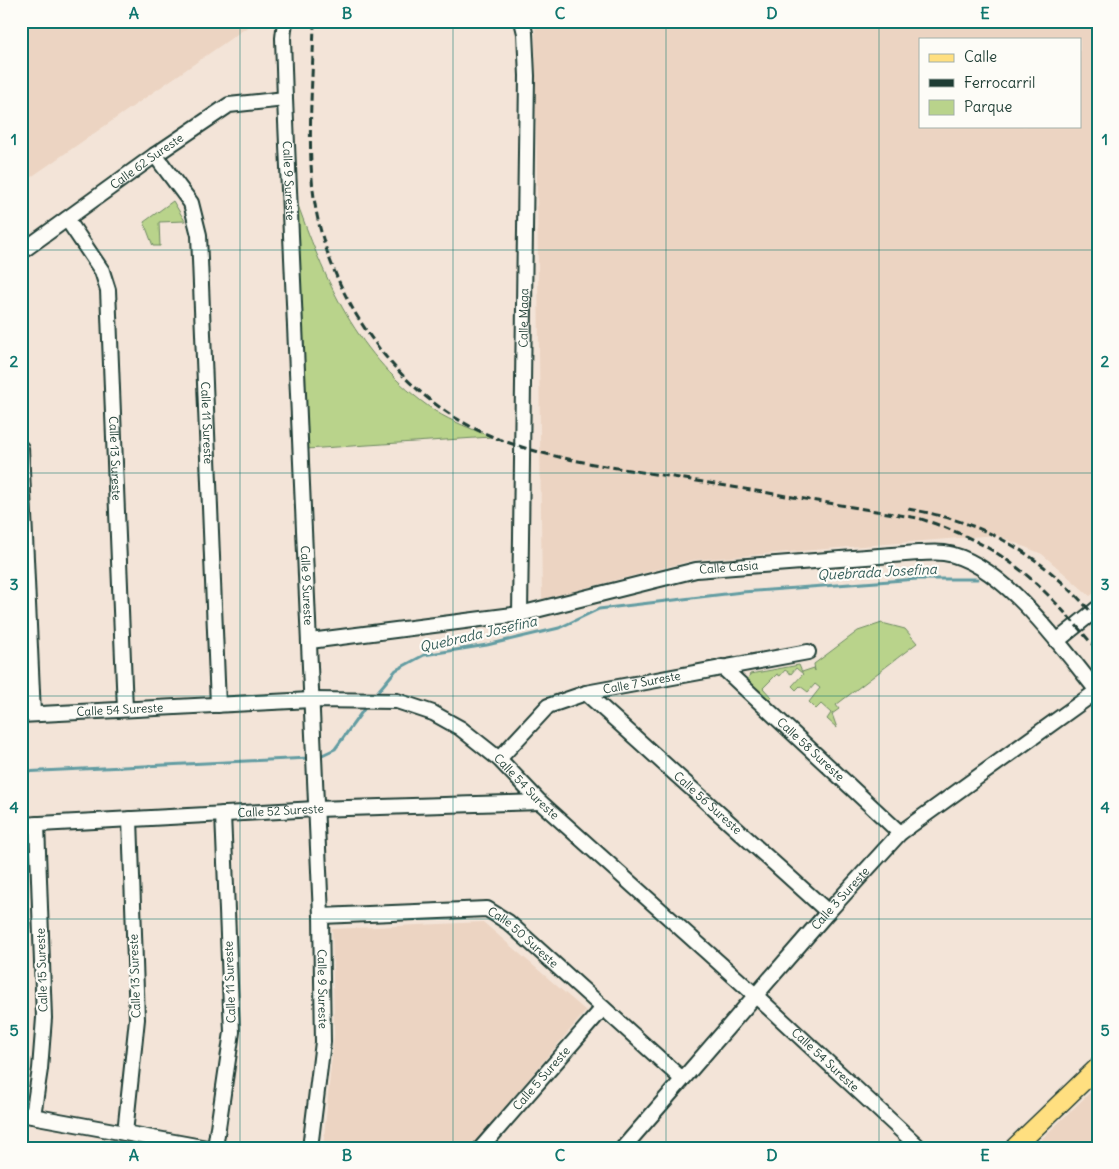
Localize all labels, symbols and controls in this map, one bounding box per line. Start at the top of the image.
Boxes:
text: A [129,3,139,23]
text: B [342,3,353,23]
text: C [555,3,566,23]
text: D [766,3,778,23]
text: E [980,3,990,23]
legend [919,38,1082,128]
text: Calle [964,47,997,66]
text: Ferrocarril [964,73,1035,92]
text: Parque [964,97,1012,116]
text: 1 [11,129,17,149]
text: 1 [1102,129,1108,149]
street label: Calle 62 Sureste [107,130,186,192]
street label: Calle 9 Sureste [280,141,298,221]
street label: Calle Maga [515,288,531,348]
text: 2 [10,351,19,371]
text: 2 [1101,351,1110,371]
street label: Calle 11 Sureste [198,381,216,464]
street label: Calle 13 Sureste [106,416,125,501]
street label: Calle 9 Sureste [298,545,316,626]
street label: Calle Casia [699,557,759,577]
water label: Quebrada Josefina [817,560,938,584]
text: 3 [9,574,19,594]
text: 3 [1100,574,1110,594]
water label: Quebrada Josefina [418,612,539,656]
street label: Calle 7 Sureste [602,668,682,697]
street label: Calle 54 Sureste [76,700,164,719]
street label: Calle 58 Sureste [774,714,848,784]
street label: Calle 54 Sureste [491,750,562,822]
street label: Calle 56 Sureste [671,768,745,837]
text: 4 [9,797,19,817]
text: 4 [1100,797,1110,817]
street label: Calle 52 Sureste [237,801,324,820]
street label: Calle 3 Sureste [808,864,872,933]
street label: Calle 50 Sureste [485,903,562,971]
street label: Calle 15 Sureste [33,928,50,1012]
street label: Calle 13 Sureste [126,934,143,1018]
street label: Calle 11 Sureste [221,941,238,1023]
street label: Calle 9 Sureste [315,949,331,1029]
text: 5 [9,1020,19,1040]
text: 5 [1100,1020,1110,1040]
street label: Calle 54 Sureste [789,1025,862,1095]
street label: Calle 5 Sureste [509,1043,573,1113]
text: A [129,1145,139,1165]
text: B [342,1145,353,1165]
text: C [555,1145,566,1165]
text: D [766,1145,778,1165]
text: E [980,1145,990,1165]

